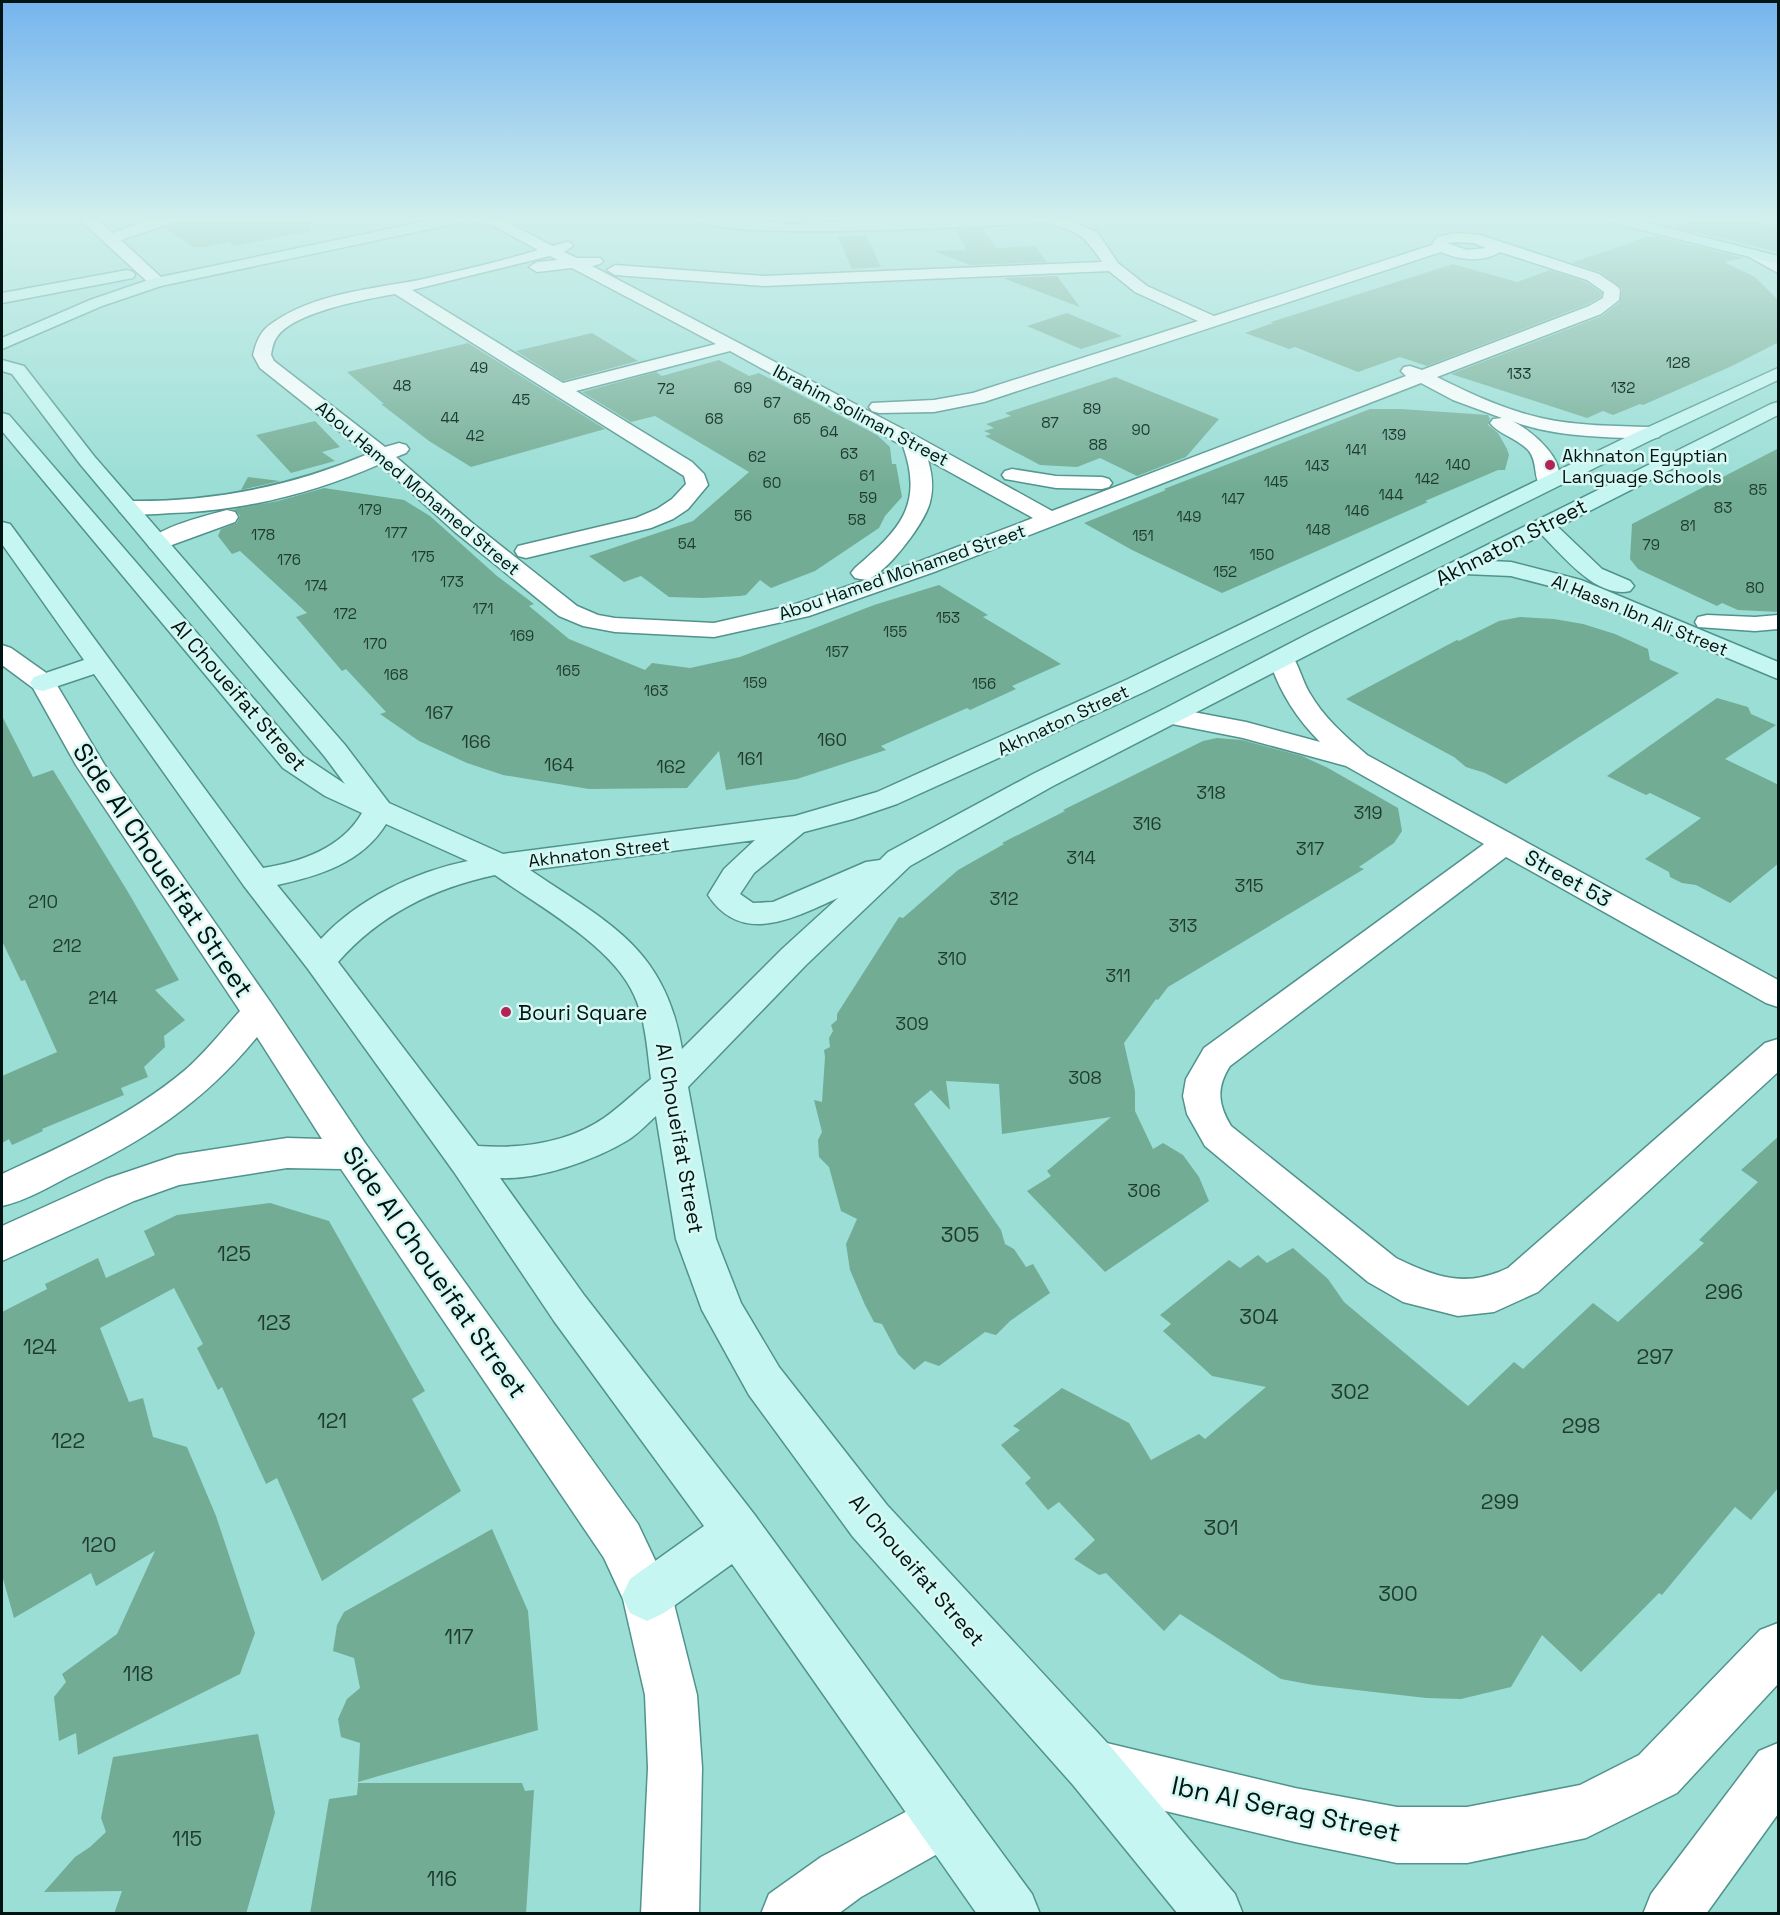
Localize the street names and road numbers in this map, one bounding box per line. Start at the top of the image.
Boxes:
street label: Ibrahim Soliman Street [769,359,953,471]
street label: Abou Hamed Mohamed Street [311,396,525,580]
street label: Akhnaton Street [1431,492,1591,592]
street label: Abou Hamed Mohamed Street [776,519,1028,625]
street label: Al Hassn Ibn Ali Street [1548,569,1732,661]
street label: Al Choueifat Street [165,613,313,777]
street label: Akhnaton Street [994,679,1132,761]
street label: Side Al Choueifat Street [65,736,261,1004]
street label: Akhnaton Street [527,832,671,872]
street label: Street 53 [1520,843,1616,913]
street label: Al Choueifat Street [650,1040,710,1236]
street label: Side Al Choueifat Street [335,1139,535,1405]
street label: Al Choueifat Street [843,1488,991,1652]
street label: Ibn Al Serag Street [1169,1768,1403,1850]

